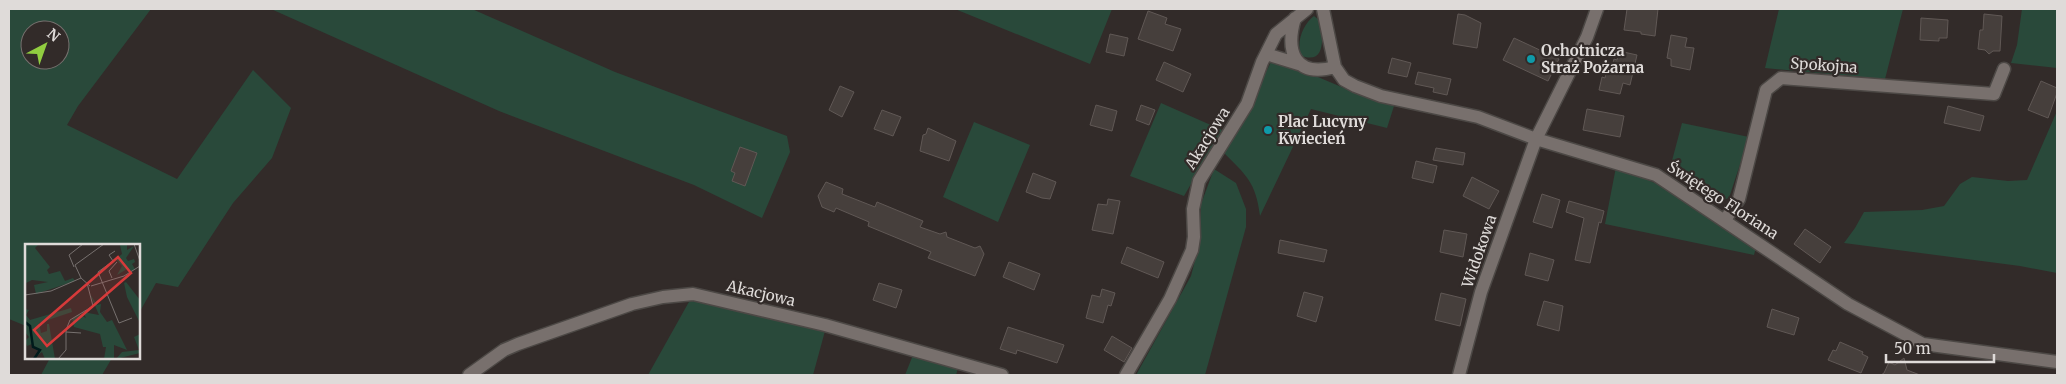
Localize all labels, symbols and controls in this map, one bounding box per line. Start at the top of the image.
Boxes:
north arrow [20,20,70,70]
text: N [43,25,64,46]
place label: Ochotnicza Straż Pożarna [1541,41,1645,77]
marker: Ochotnicza Straż Pożarna [1525,53,1537,65]
street label: Spokojna [1790,53,1858,77]
street label: Akacjowa [1180,103,1234,173]
place label: Plac Lucyny Kwiecień [1278,112,1367,148]
marker: Plac Lucyny Kwiecień [1262,124,1274,136]
street label: Świętego Floriana [1664,156,1783,243]
street label: Widokowa [1457,212,1500,291]
inset map [25,244,140,359]
street label: Akacjowa [724,276,797,310]
scale bar [1886,332,1994,364]
text: 50 m [1894,339,1931,358]

